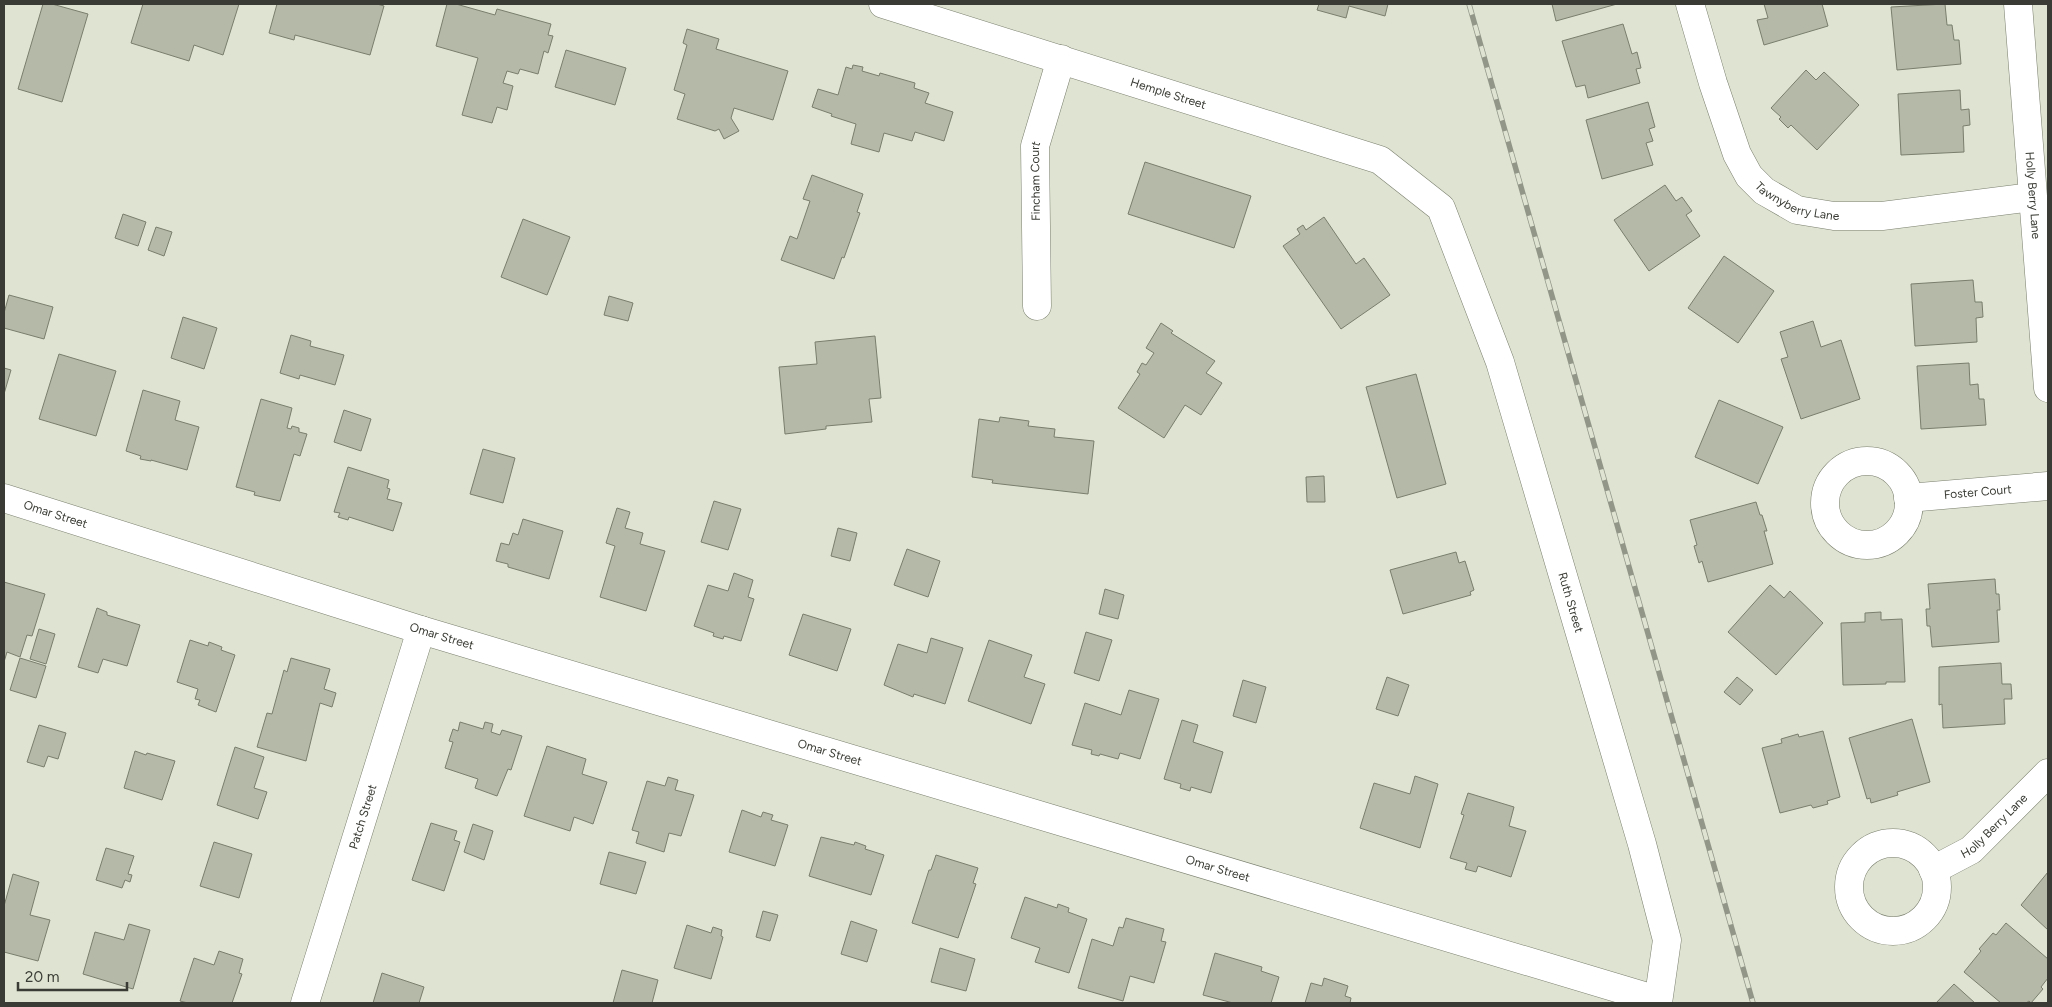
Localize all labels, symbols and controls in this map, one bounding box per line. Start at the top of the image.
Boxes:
street label: Hemple Street [1129,75,1208,112]
street label: Fincham Court [1028,139,1043,221]
street label: Holly Berry Lane [2023,151,2043,240]
street label: Tawnyberry Lane [1752,179,1840,223]
street label: Foster Court [1943,482,2013,502]
street label: Omar Street [22,498,90,531]
street label: Ruth Street [1555,571,1586,635]
street label: Omar Street [408,620,476,653]
street label: Omar Street [796,736,864,769]
street label: Patch Street [346,782,380,851]
street label: Holly Berry Lane [1958,790,2031,861]
street label: Omar Street [1184,852,1252,885]
scale bar [18,960,126,992]
text: 20 m [25,968,59,986]

